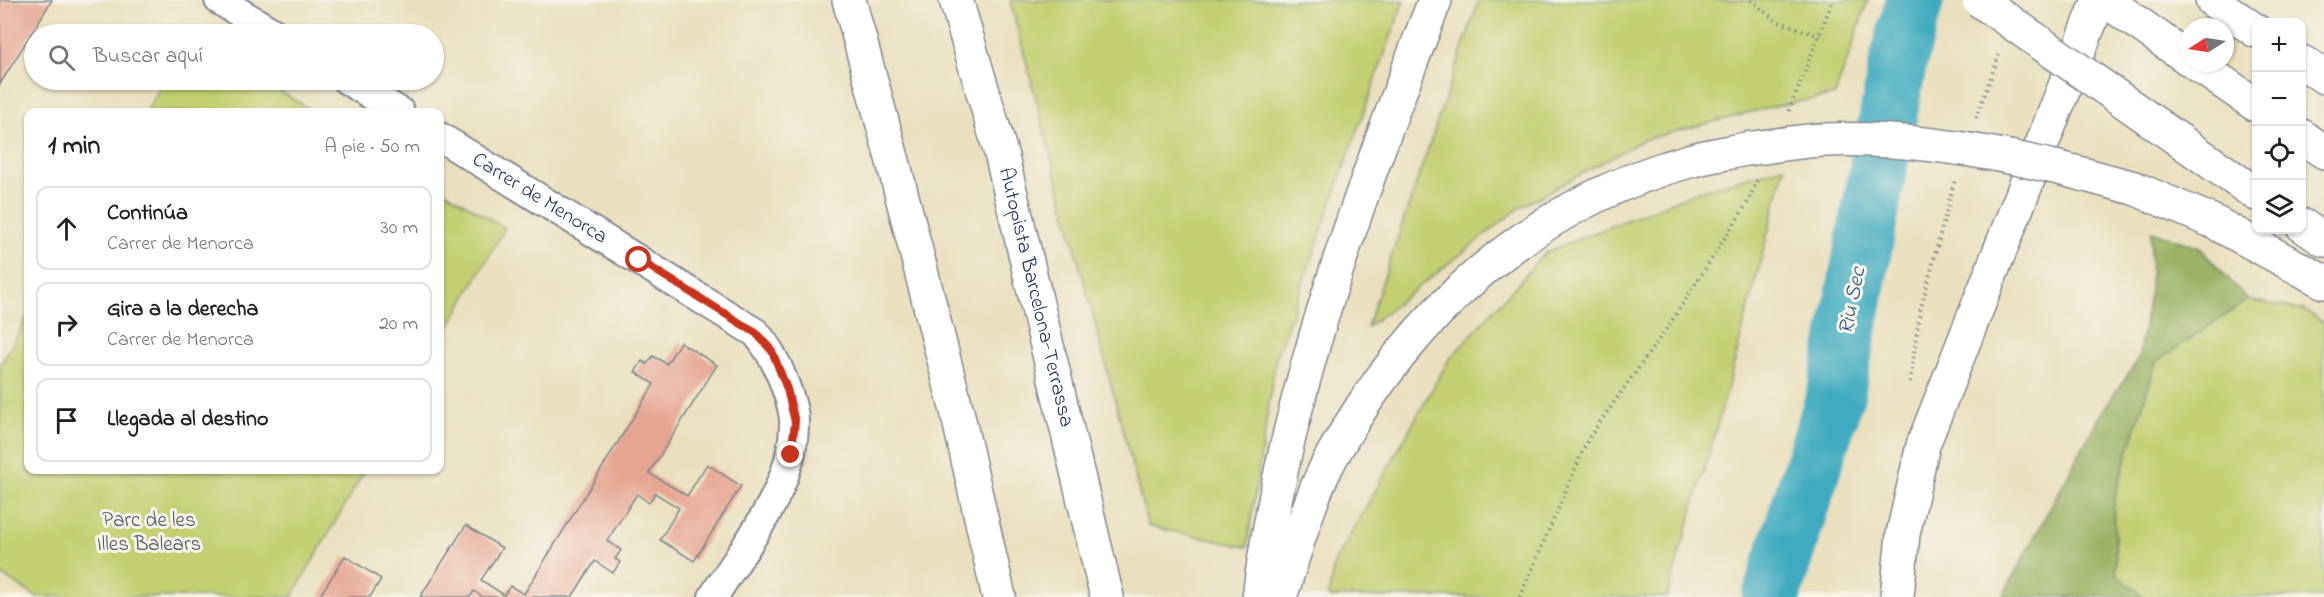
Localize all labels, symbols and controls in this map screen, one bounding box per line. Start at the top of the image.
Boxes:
north arrow [2180,18,2234,72]
map controls [2252,18,2306,234]
button: + [2252,18,2306,72]
search box [24,24,444,90]
icon: search [45,41,78,74]
text: Buscar aquí [93,41,203,73]
button: − [2252,72,2306,126]
button: locate [2252,126,2306,180]
text: 1 min [48,128,100,166]
text: A pie · 50 m [324,133,420,162]
street label: Carrer de Menorca [466,145,613,252]
street label: Autopista Barcelona-Terrassa [990,165,1081,430]
button: layers [2252,180,2306,234]
text: Continúa [107,198,188,230]
icon: ahead [50,212,83,245]
text: 30 m [381,214,418,243]
text: Carrer de Menorca [107,230,254,259]
route start [625,246,651,272]
water label: Riu Sec [1831,263,1875,337]
text: Gira a la derecha [107,294,258,326]
icon: right [50,308,83,341]
text: 20 m [379,310,418,339]
text: Carrer de Menorca [107,326,254,355]
icon: arrive [50,404,83,437]
text: Llegada al destino [107,404,268,436]
route end [777,441,803,467]
park label: Parc de les Illes Balears [97,506,201,560]

